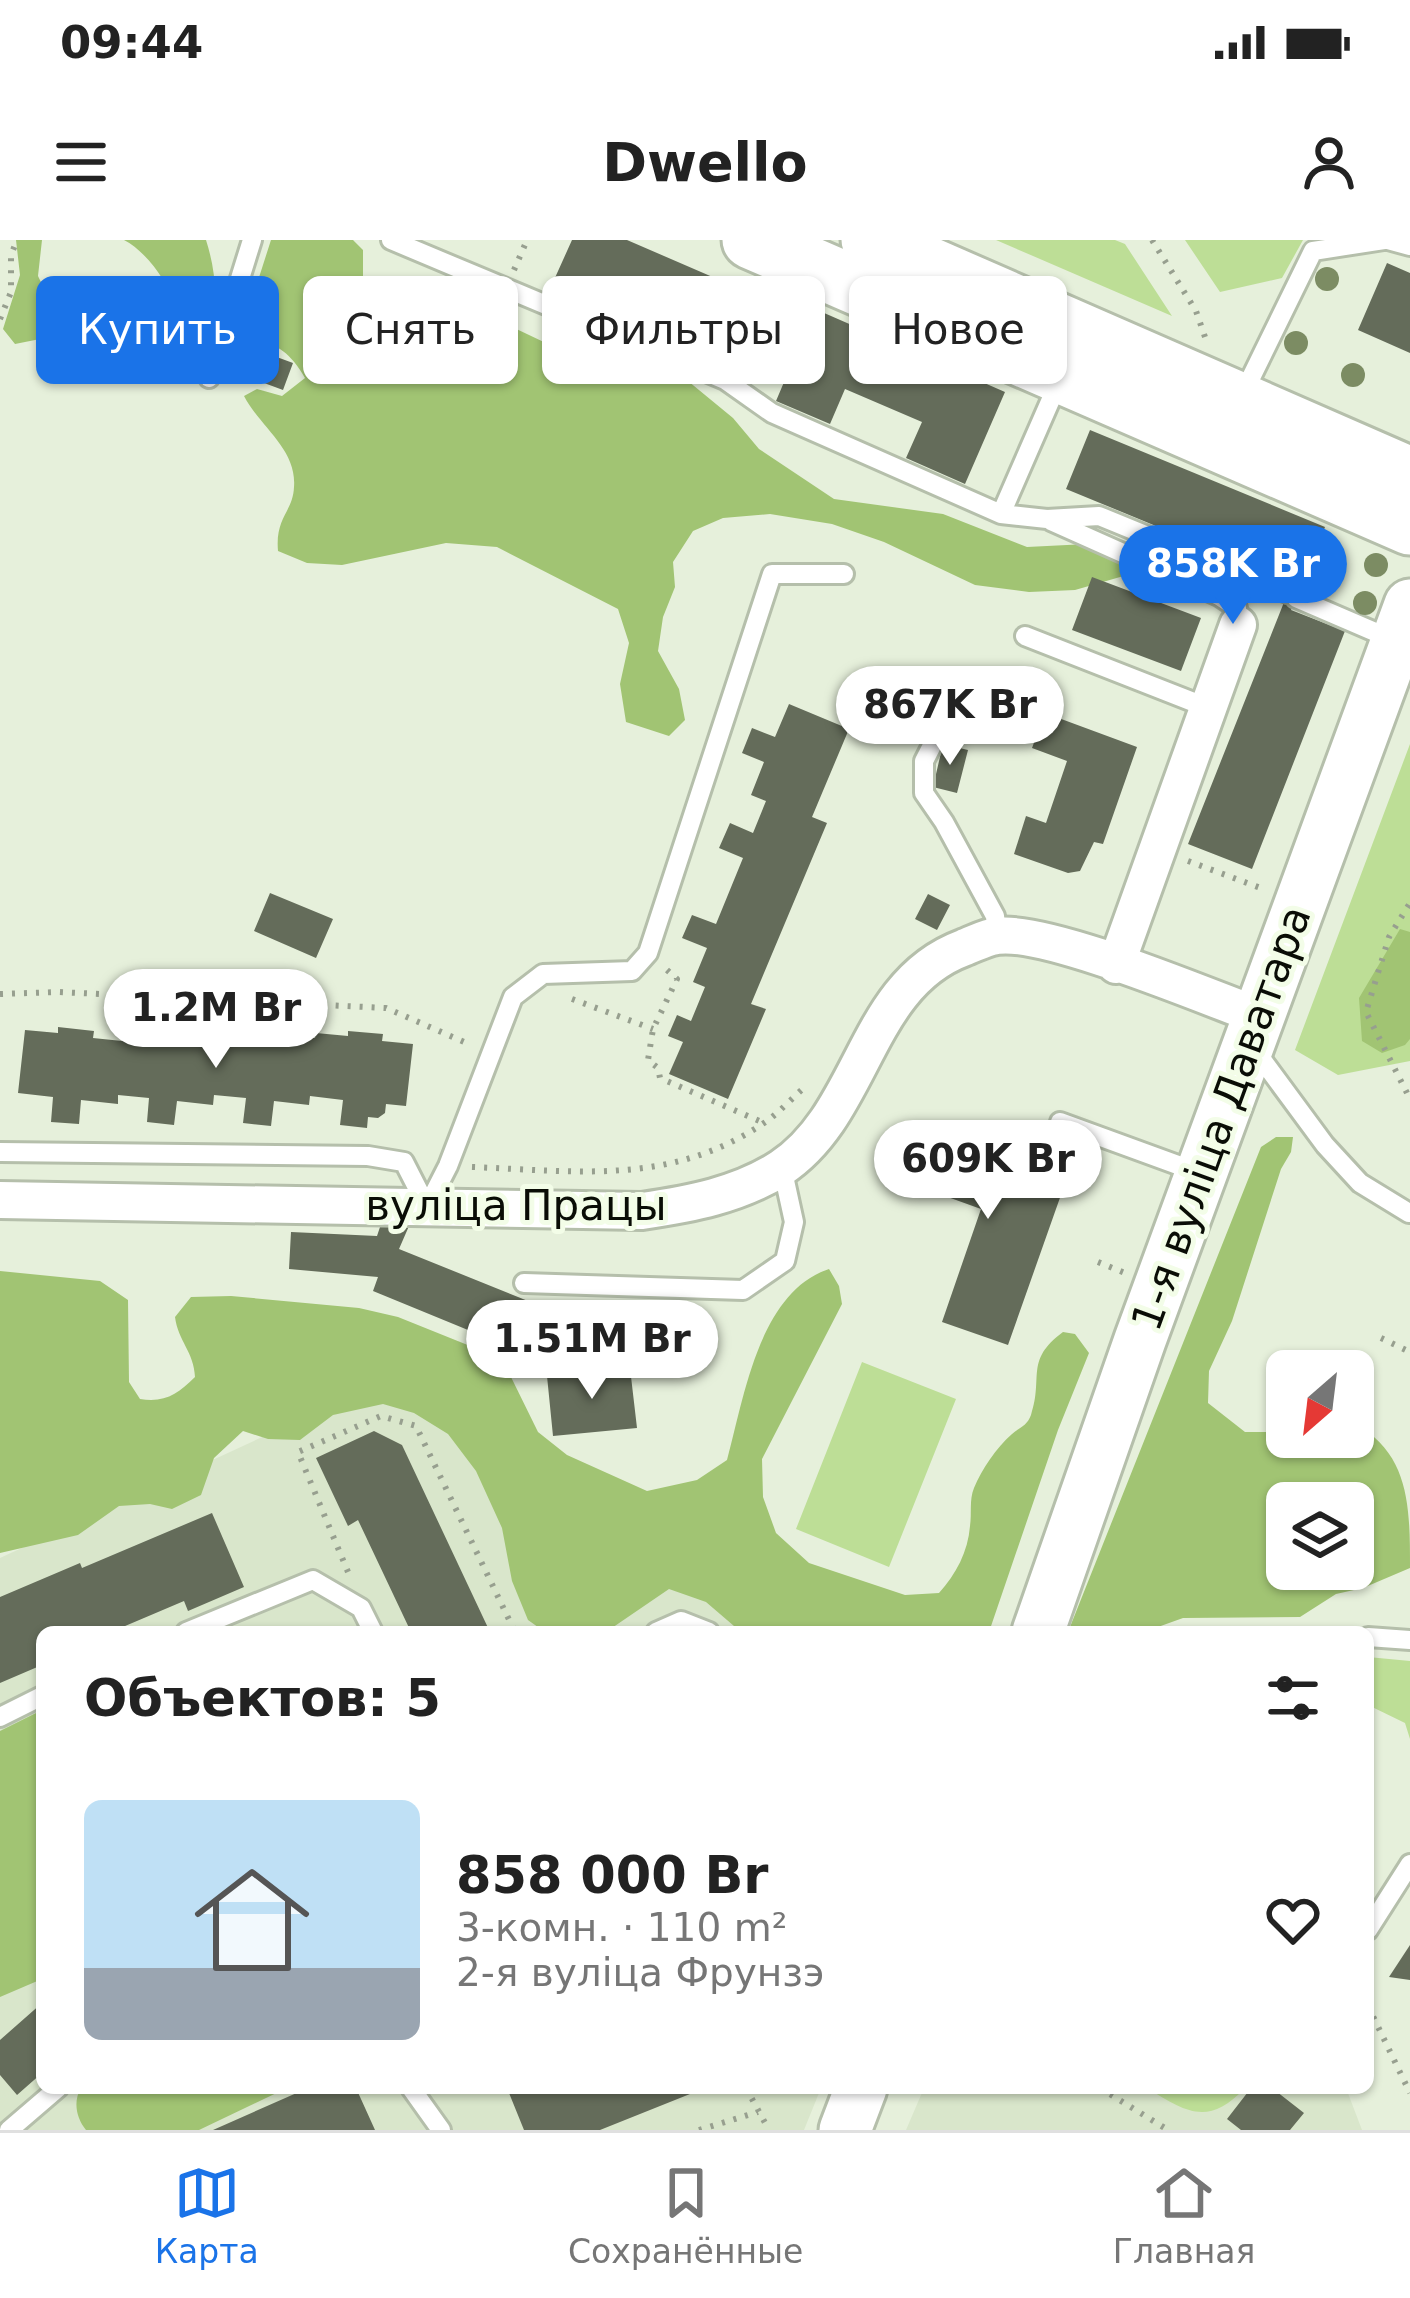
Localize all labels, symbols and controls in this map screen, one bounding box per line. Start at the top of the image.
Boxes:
text: 09:44 [60,16,203,69]
icon: menu [48,129,114,195]
icon: person [1296,129,1362,195]
text: Dwello [602,131,808,194]
chip: Купить [36,276,279,384]
chip: Снять [303,276,518,384]
chip: Фильтры [542,276,825,384]
chip: Новое [849,276,1067,384]
pin: 858K Br [1122,525,1344,627]
text: 858K Br [1146,541,1320,586]
pin: 867K Br [839,666,1061,768]
text: 867K Br [863,682,1037,727]
street label: 1-я вуліца Даватара [1121,899,1321,1337]
pin: 1.2M Br [105,969,327,1071]
text: 1.2M Br [131,985,301,1030]
pin: 609K Br [877,1120,1099,1222]
text: 609K Br [901,1136,1075,1181]
street label: вуліца Працы [365,1181,667,1230]
pin: 1.51M Br [468,1300,716,1402]
text: 1.51M Br [493,1316,691,1361]
north arrow [1266,1350,1374,1458]
map controls [1266,1350,1374,1590]
button: layers [1266,1482,1374,1590]
icon: filters [1260,1665,1326,1731]
text: Объектов: 5 [84,1669,441,1728]
text: 858 000 Br [456,1846,768,1905]
icon: home [180,1848,324,1992]
icon: heart [1260,1887,1326,1953]
text: 3-комн. · 110 m² [456,1905,787,1950]
text: 2-я вуліца Фрунзэ [456,1950,824,1995]
tab: Карта [155,2160,259,2271]
tab: Сохранённые [568,2160,803,2271]
tab: Главная [1113,2160,1255,2271]

